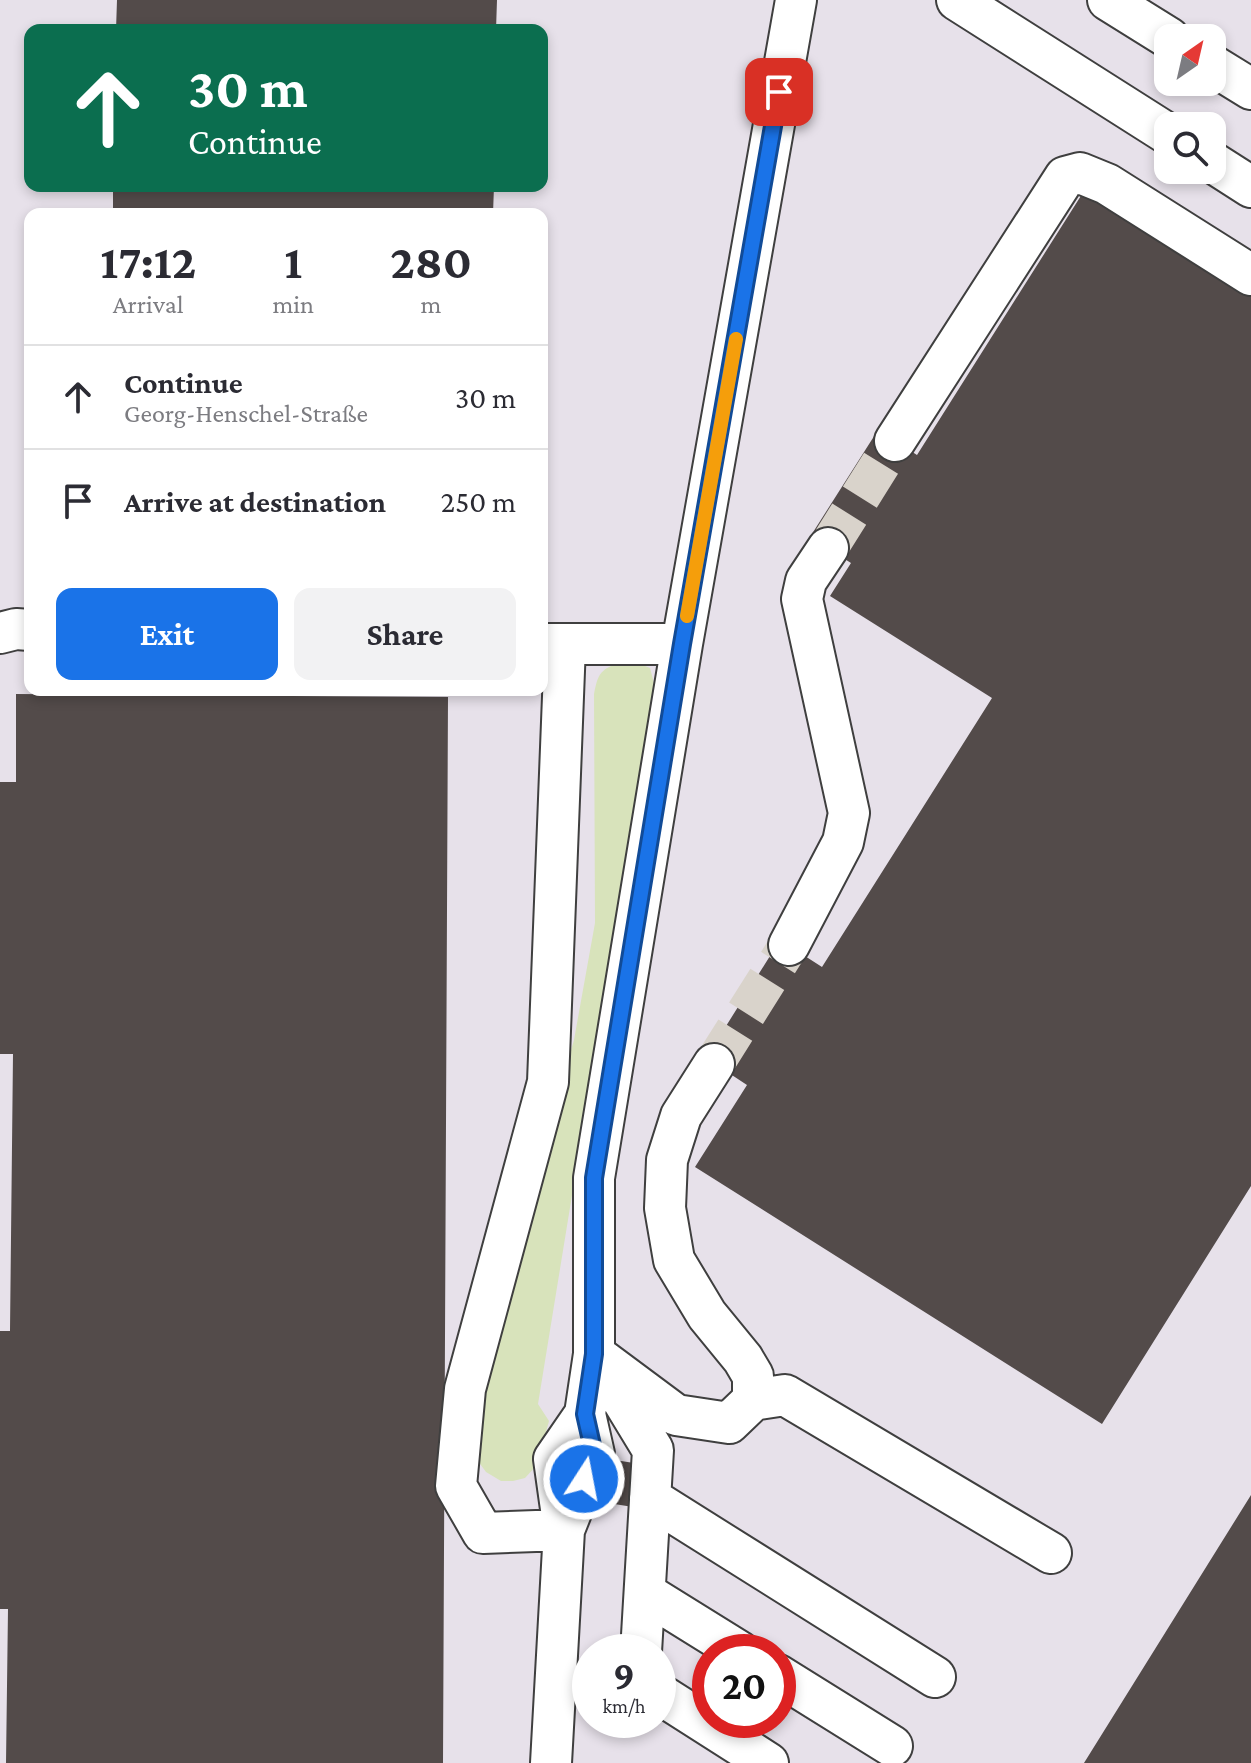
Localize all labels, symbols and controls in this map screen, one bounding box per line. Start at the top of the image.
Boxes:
north arrow [1154,24,1226,96]
map controls [1154,24,1226,184]
icon: ahead [56,56,160,160]
text: 30 m [188,57,308,119]
pin [745,58,813,126]
icon: arrive [757,70,801,114]
button: search [1154,112,1226,184]
text: Continue [188,122,322,162]
text: 17:12 [100,235,196,288]
text: 1 [284,235,302,288]
text: 280 [390,235,472,288]
text: Arrival [113,290,184,319]
text: min [272,290,314,319]
text: m [421,290,441,319]
text: Continue [124,366,243,399]
icon: ahead [56,375,100,419]
text: 30 m [455,381,516,414]
text: Georg-Henschel-Straße [124,399,368,428]
icon: arrive [56,479,100,523]
text: Arrive at destination [124,485,386,518]
text: 250 m [441,485,516,518]
button: Exit [56,588,278,680]
button: Share [294,588,516,680]
position arrow [542,1437,626,1521]
speed limit sign: 20 [692,1634,796,1738]
text: 9 [613,1653,635,1698]
text: km/h [602,1695,646,1717]

